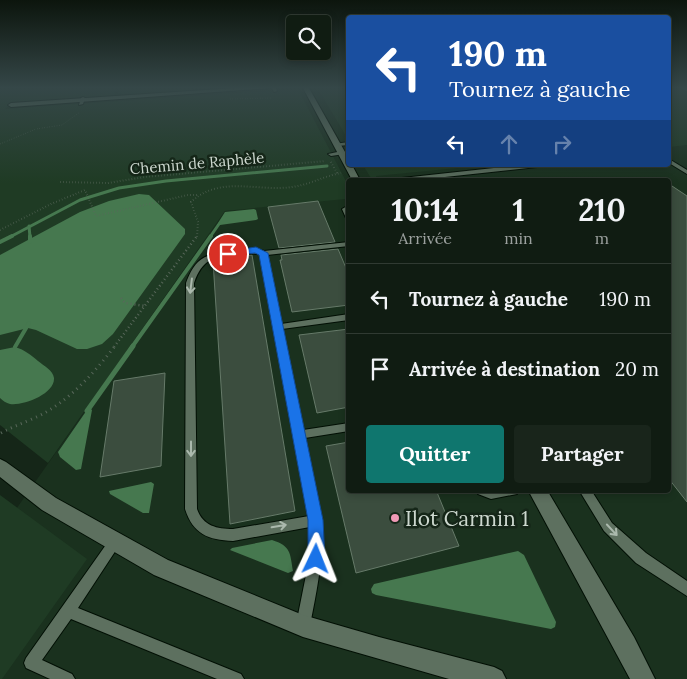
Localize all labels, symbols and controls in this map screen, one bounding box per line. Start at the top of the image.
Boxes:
map controls [286,15,331,60]
button: search [286,15,331,60]
text: 190 m [449,31,547,76]
icon: left [366,35,431,100]
text: Tournez à gauche [449,75,630,103]
icon: left [442,130,470,158]
icon: ahead [495,130,523,158]
icon: right [548,130,576,158]
street label: Chemin de Raphèle [129,148,265,178]
text: 10:14 [391,191,459,229]
text: 1 [512,191,525,229]
text: 210 [578,191,626,229]
text: Arrivée [398,228,452,248]
text: min [504,228,533,248]
text: m [595,228,609,248]
pin [207,233,249,275]
icon: arrive [214,240,242,268]
one-way arrow [186,278,196,294]
icon: left [366,285,394,313]
text: Tournez à gauche [409,287,568,311]
text: 190 m [599,287,651,311]
icon: arrive [366,355,394,383]
text: Arrivée à destination [409,357,600,381]
text: 20 m [615,357,659,381]
button: Quitter [366,425,504,483]
button: Partager [514,425,651,483]
one-way arrow [186,440,196,456]
place label: Ilot Carmin 1 [405,505,529,532]
marker: Ilot Carmin 1 [389,512,401,524]
one-way arrow [271,521,287,531]
one-way arrow [606,524,618,536]
position arrow [289,532,341,584]

